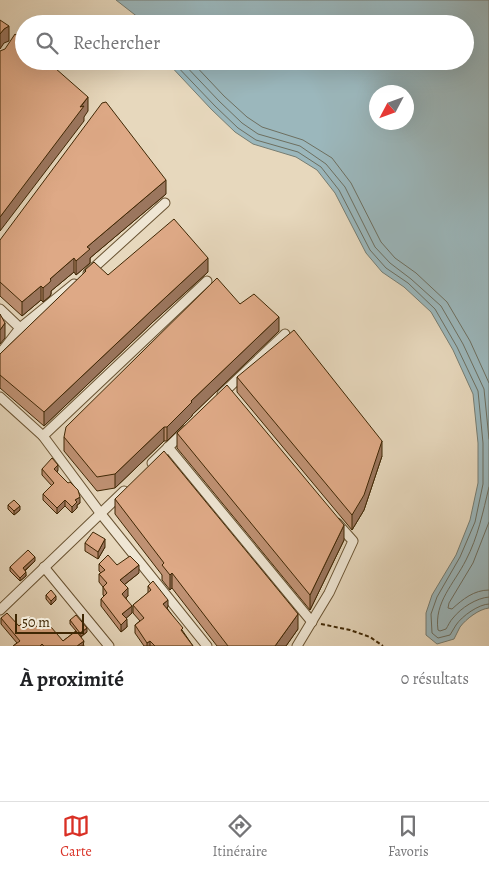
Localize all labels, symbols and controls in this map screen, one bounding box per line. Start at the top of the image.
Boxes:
search box [15,15,474,70]
icon: search [33,29,61,57]
text: Rechercher [73,30,160,56]
north arrow [369,85,414,130]
scale bar [15,611,84,634]
text: 50 m [22,613,50,632]
text: À proximité [20,665,124,693]
text: 0 résultats [401,668,469,690]
tab: Carte [60,812,92,861]
tab: Itinéraire [213,812,267,861]
tab: Favoris [388,812,429,861]

